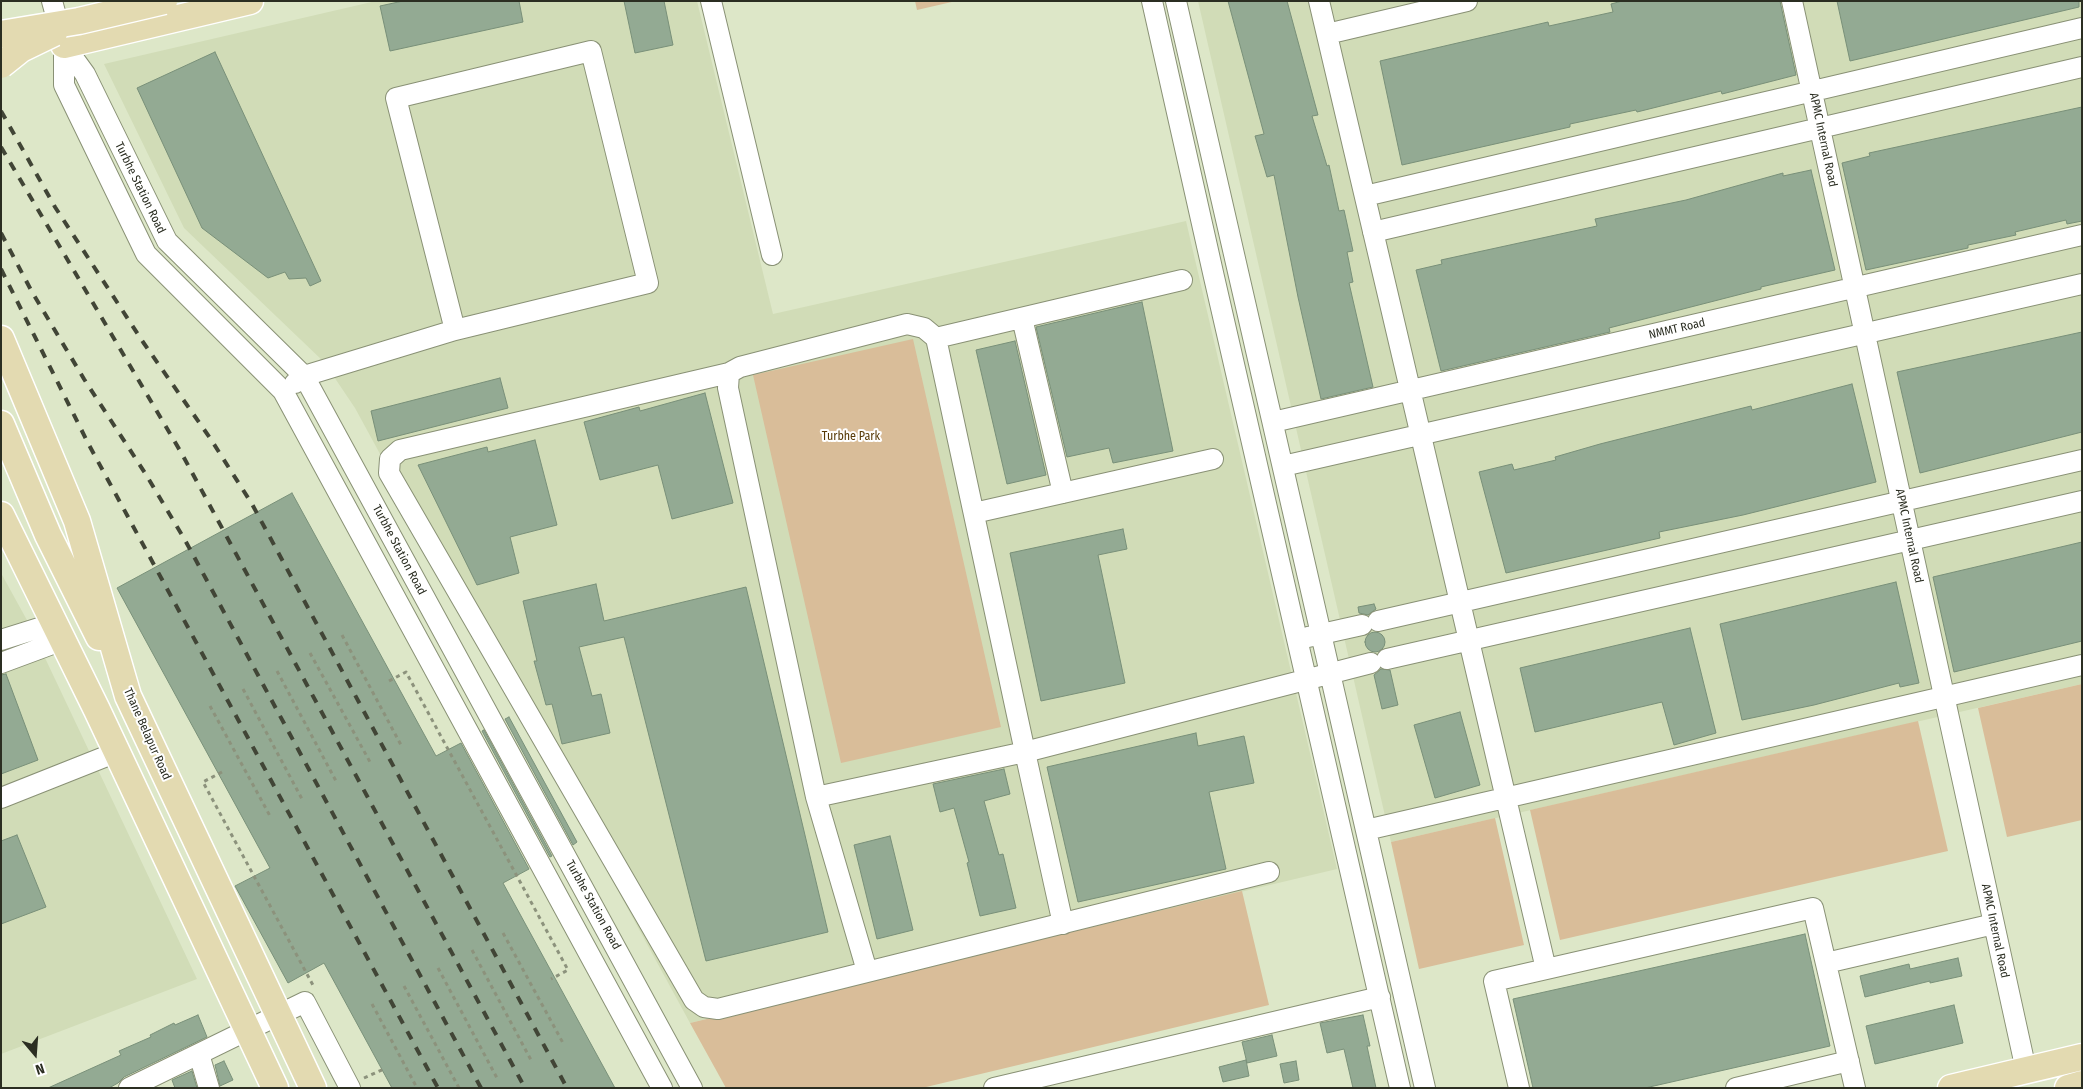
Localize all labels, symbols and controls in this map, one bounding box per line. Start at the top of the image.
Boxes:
street label: APMC Internal Road [1806,92,1840,188]
street label: Turbhe Station Road [112,140,168,236]
street label: NMMT Road [1647,316,1707,342]
park label: Turbhe Park [822,430,880,444]
street label: APMC Internal Road [1892,488,1926,584]
street label: Turbhe Station Road [369,502,429,598]
street label: Thane Belapur Road [120,686,174,782]
street label: Turbhe Station Road [562,858,624,952]
street label: APMC Internal Road [1978,883,2012,979]
north arrow [10,1029,60,1079]
text: N [33,1059,46,1078]

